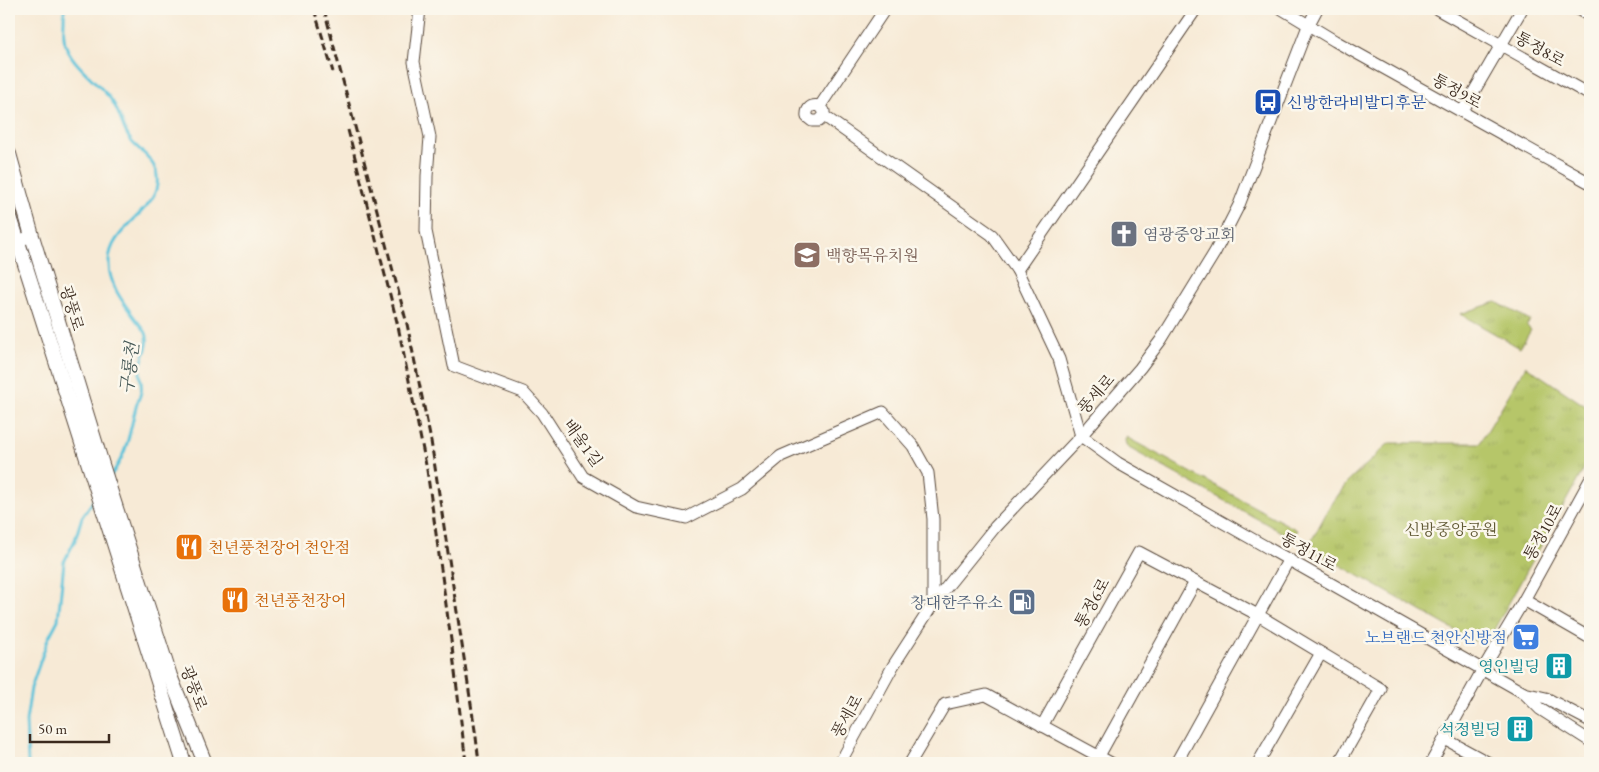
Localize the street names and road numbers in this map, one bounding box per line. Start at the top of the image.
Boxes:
street label: 통정8로 [1511,27,1569,72]
street label: 통정9로 [1428,69,1486,114]
street label: 광풍로 [55,283,89,334]
street label: 풍세로 [1073,369,1119,418]
street label: 배울1길 [559,415,607,471]
street label: 통정10로 [1519,499,1567,564]
street label: 통정11로 [1277,528,1342,576]
street label: 통정6로 [1070,574,1115,632]
street label: 광풍로 [176,663,212,714]
street label: 풍세로 [827,690,868,741]

